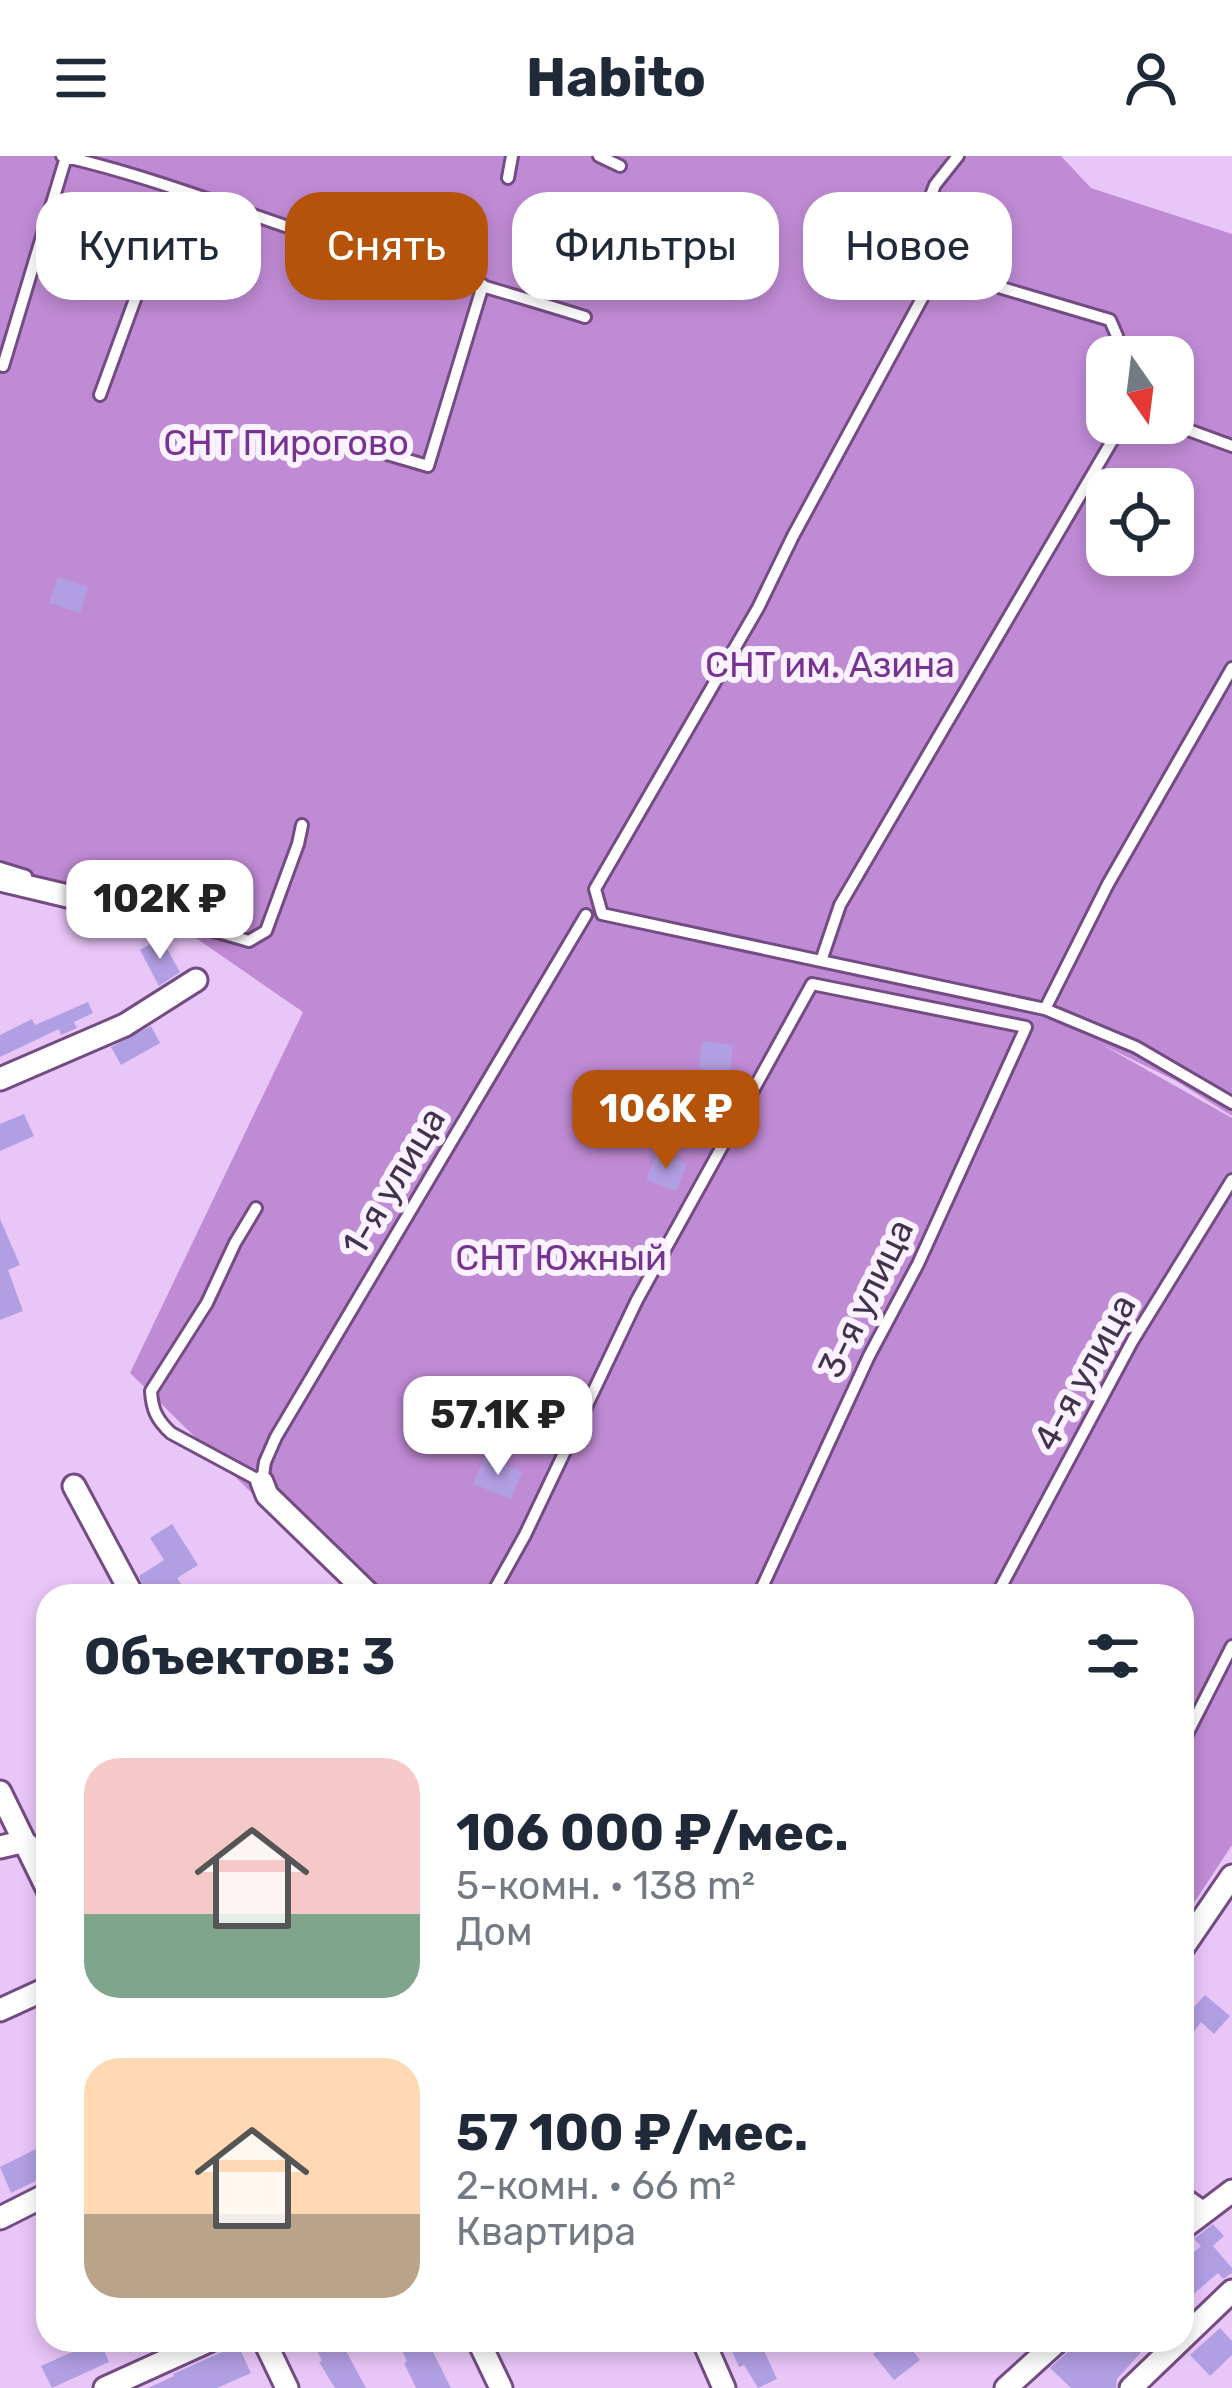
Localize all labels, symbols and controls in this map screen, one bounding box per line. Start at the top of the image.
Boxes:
icon: menu [48,45,114,111]
icon: person [1118,45,1184,111]
text: Habito [526,46,706,110]
chip: Купить [36,192,261,300]
chip: Снять [285,192,488,300]
chip: Фильтры [512,192,779,300]
chip: Новое [803,192,1012,300]
north arrow [1086,336,1194,444]
map controls [1086,336,1194,576]
park label: СНТ Пирогово [163,421,409,464]
button: locate [1086,468,1194,576]
park label: СНТ им. Азина [705,643,955,686]
pin: 102K ₽ [62,860,258,962]
text: 102K ₽ [93,876,227,922]
pin: 106K ₽ [568,1070,764,1172]
text: 106K ₽ [599,1086,733,1132]
street label: 1-я улица [333,1100,454,1263]
street label: 3-я улица [809,1212,922,1385]
park label: СНТ Южный [455,1236,667,1279]
street label: 4-я улица [1024,1287,1145,1458]
pin: 57.1K ₽ [387,1376,609,1478]
text: 57.1K ₽ [430,1392,566,1438]
icon: filters [1080,1623,1146,1689]
text: Объектов: 3 [84,1626,395,1687]
text: 106 000 ₽/мес. [456,1802,849,1863]
icon: home [180,1806,324,1950]
text: 5-комн. · 138 m² [456,1863,755,1909]
text: Дом [456,1909,533,1955]
text: 57 100 ₽/мес. [456,2102,808,2163]
icon: home [180,2106,324,2250]
text: 2-комн. · 66 m² [456,2163,736,2209]
text: Квартира [456,2209,636,2255]

